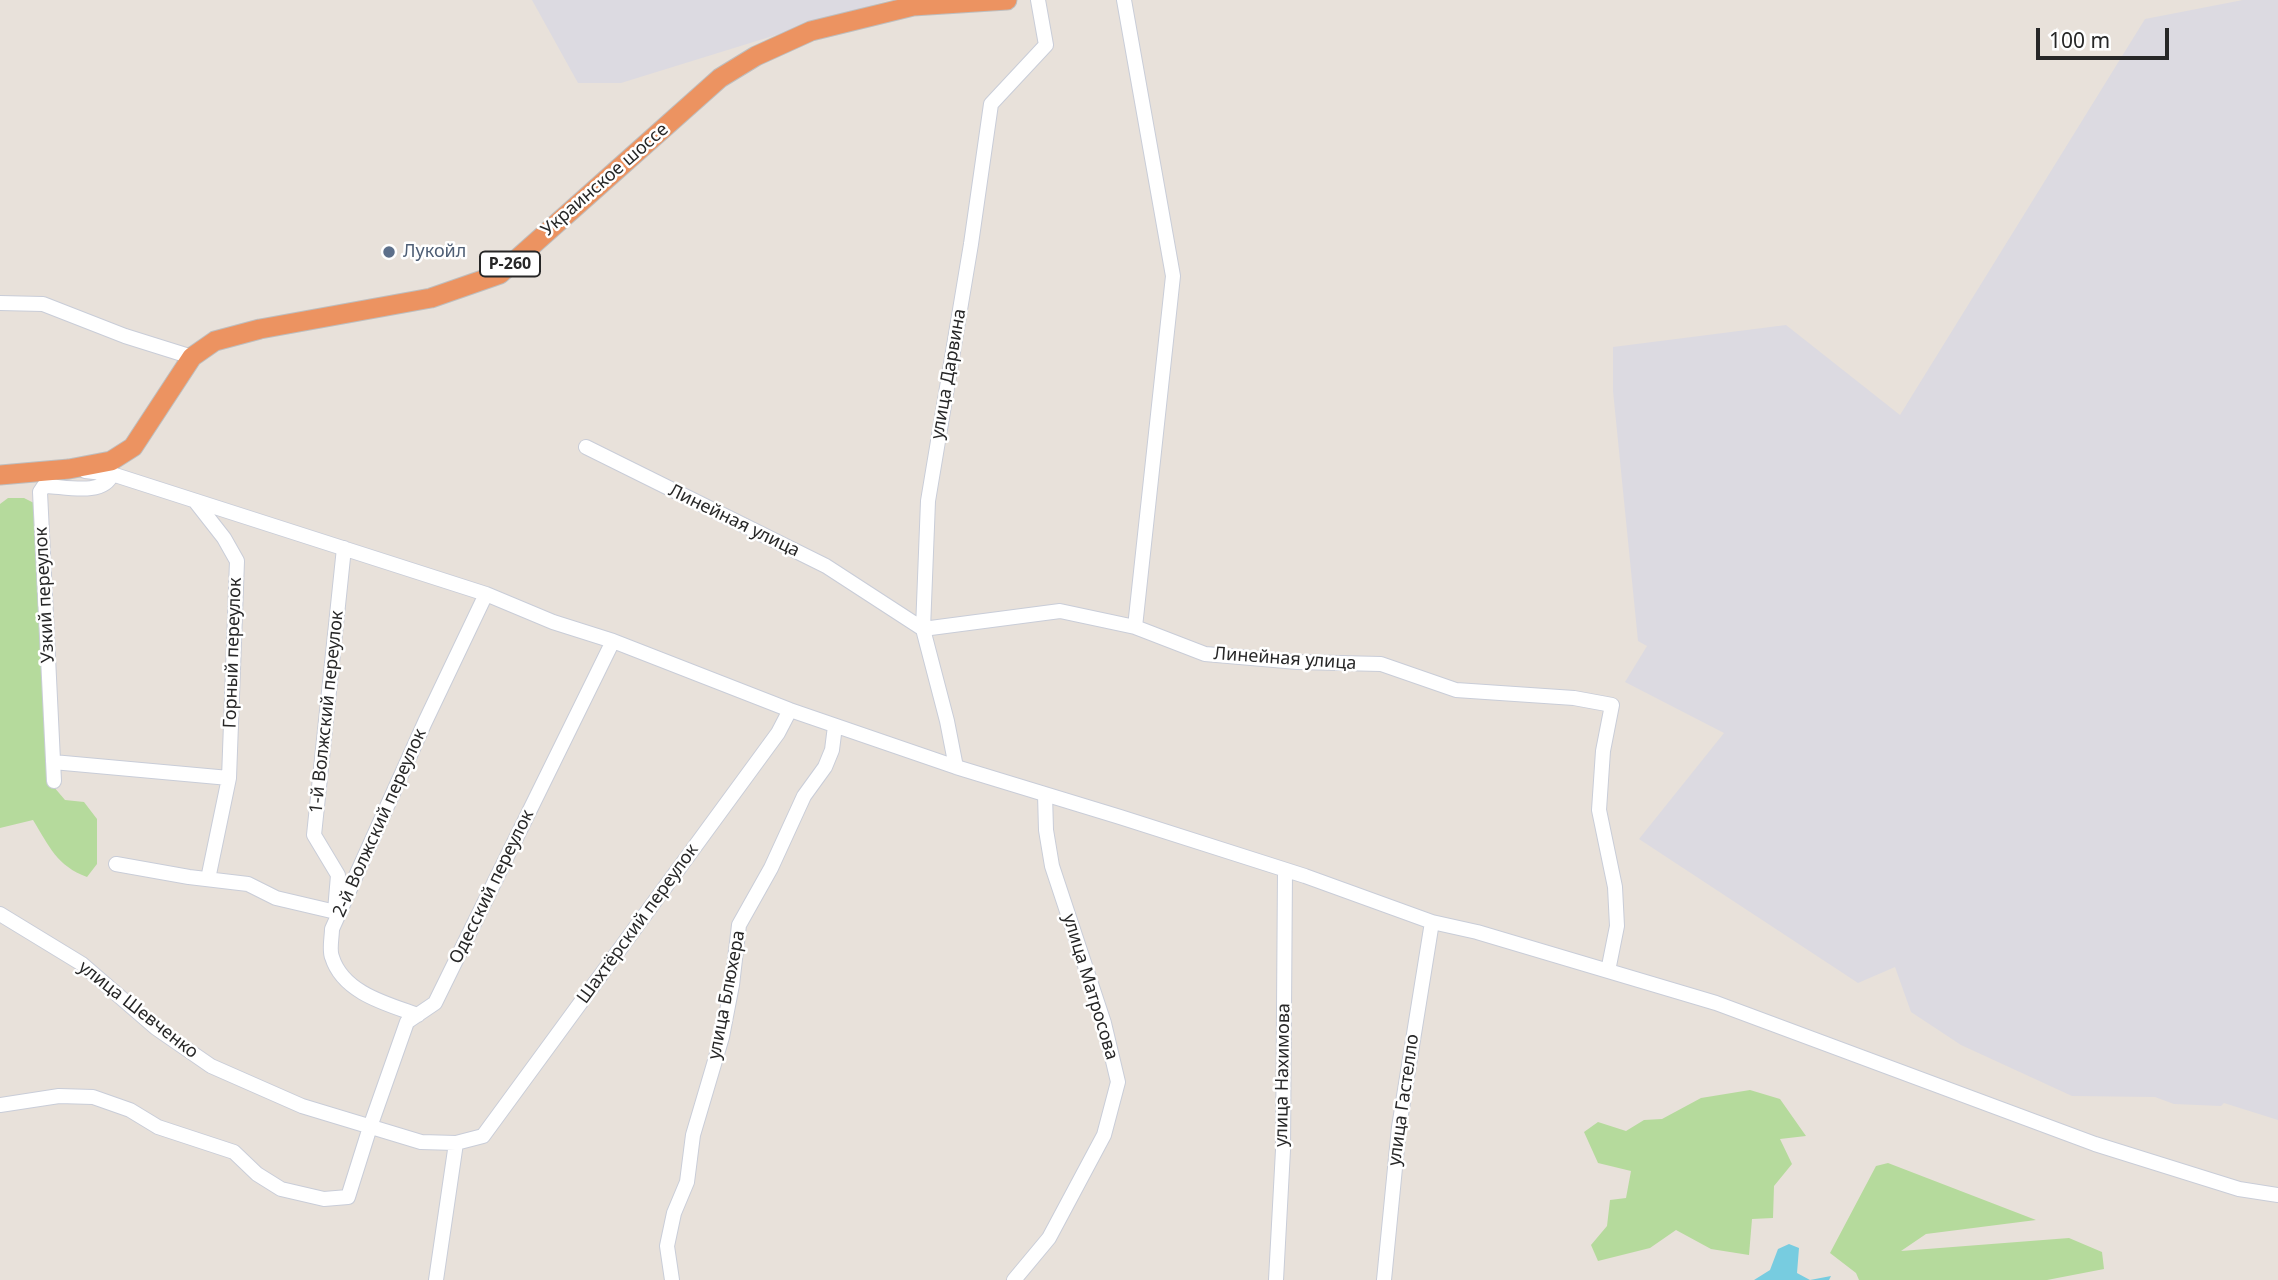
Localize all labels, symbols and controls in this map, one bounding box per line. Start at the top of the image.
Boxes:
scale bar [2040,14,2173,58]
text: 100 m [2049,26,2110,54]
street label: Украинское шоссе [537,119,673,241]
place label: Лукойл [403,241,466,263]
marker: Лукойл [381,244,397,260]
road number: Р-260 [480,252,540,276]
street label: улица Дарвина [927,307,971,441]
street label: Линейная улица [665,480,803,562]
street label: Узкий переулок [31,526,59,664]
street label: Горный переулок [220,577,246,729]
street label: 1-й Волжский переулок [306,609,348,815]
street label: Линейная улица [1213,643,1357,675]
street label: 2-й Волжский переулок [329,725,431,921]
street label: Одесский переулок [445,806,539,968]
street label: Шахтёрский переулок [573,840,703,1008]
street label: улица Матросова [1058,911,1122,1063]
street label: улица Блюхера [704,929,750,1061]
street label: улица Шевченко [74,957,202,1063]
street label: улица Нахимова [1271,1003,1295,1147]
street label: улица Гастелло [1384,1033,1424,1167]

